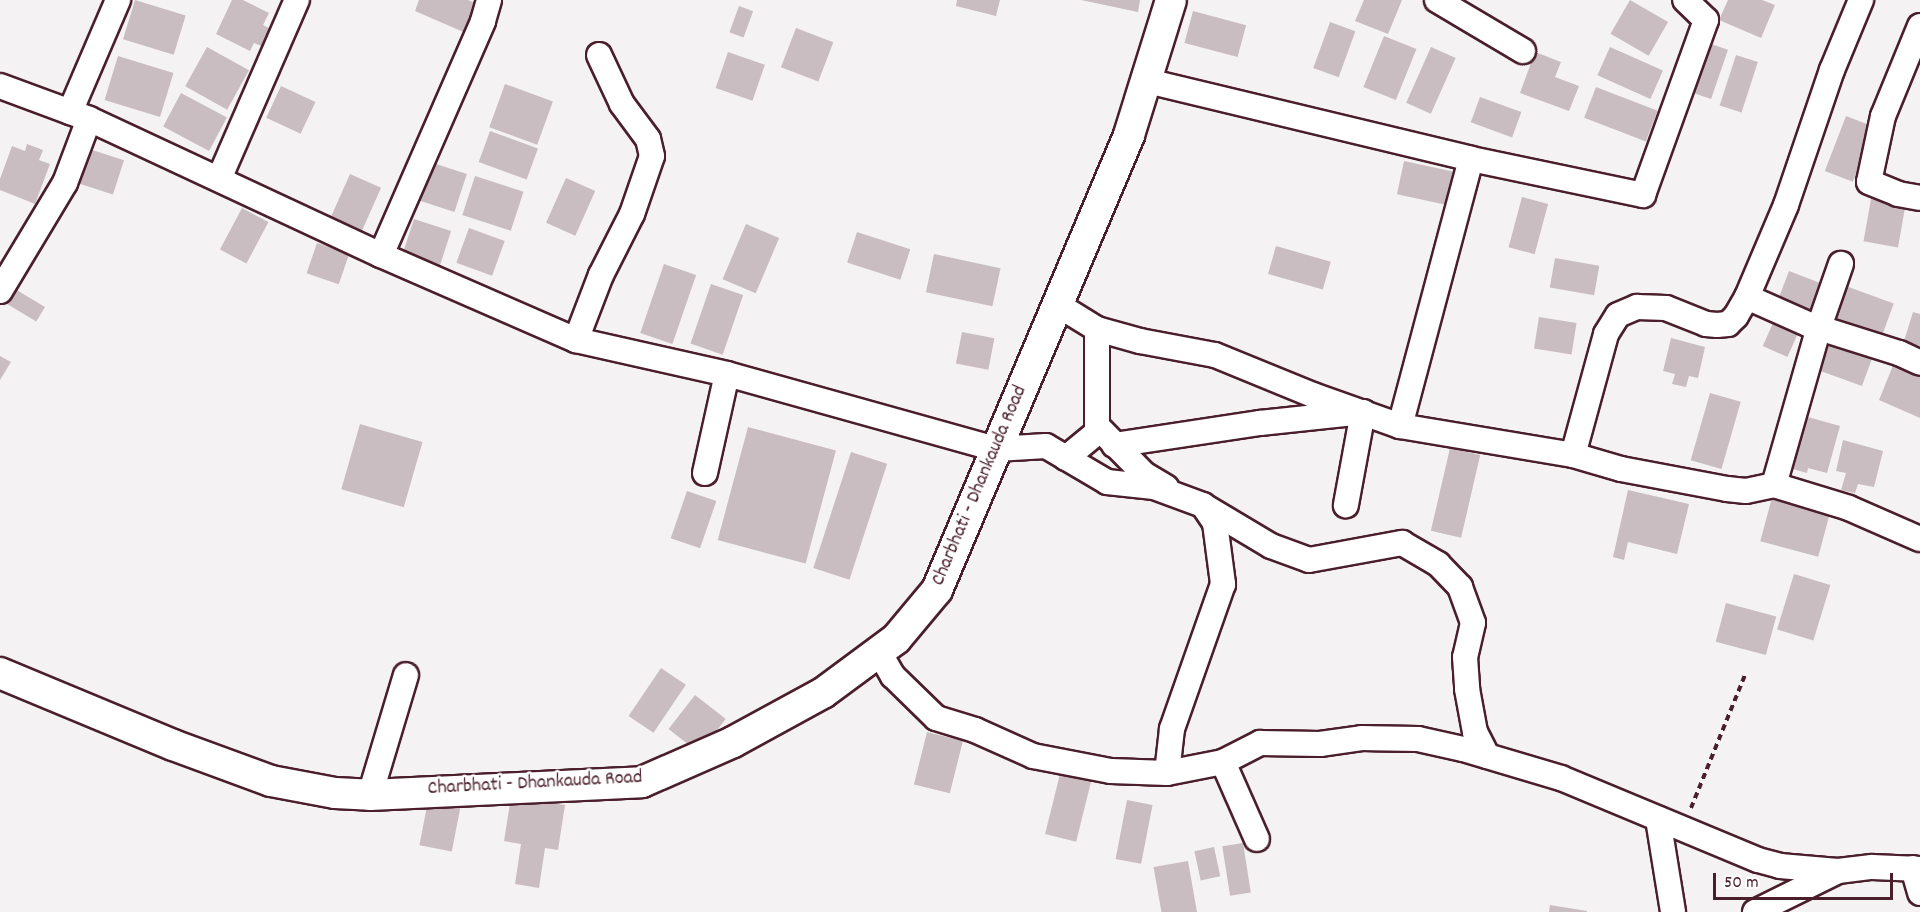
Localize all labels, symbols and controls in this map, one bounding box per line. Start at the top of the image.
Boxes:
street label: Charbhati - Dhankauda Road [927,382,1033,590]
street label: Charbhati - Dhankauda Road [427,766,643,802]
scale bar [1716,861,1896,899]
text: 50 m [1724,871,1759,896]

